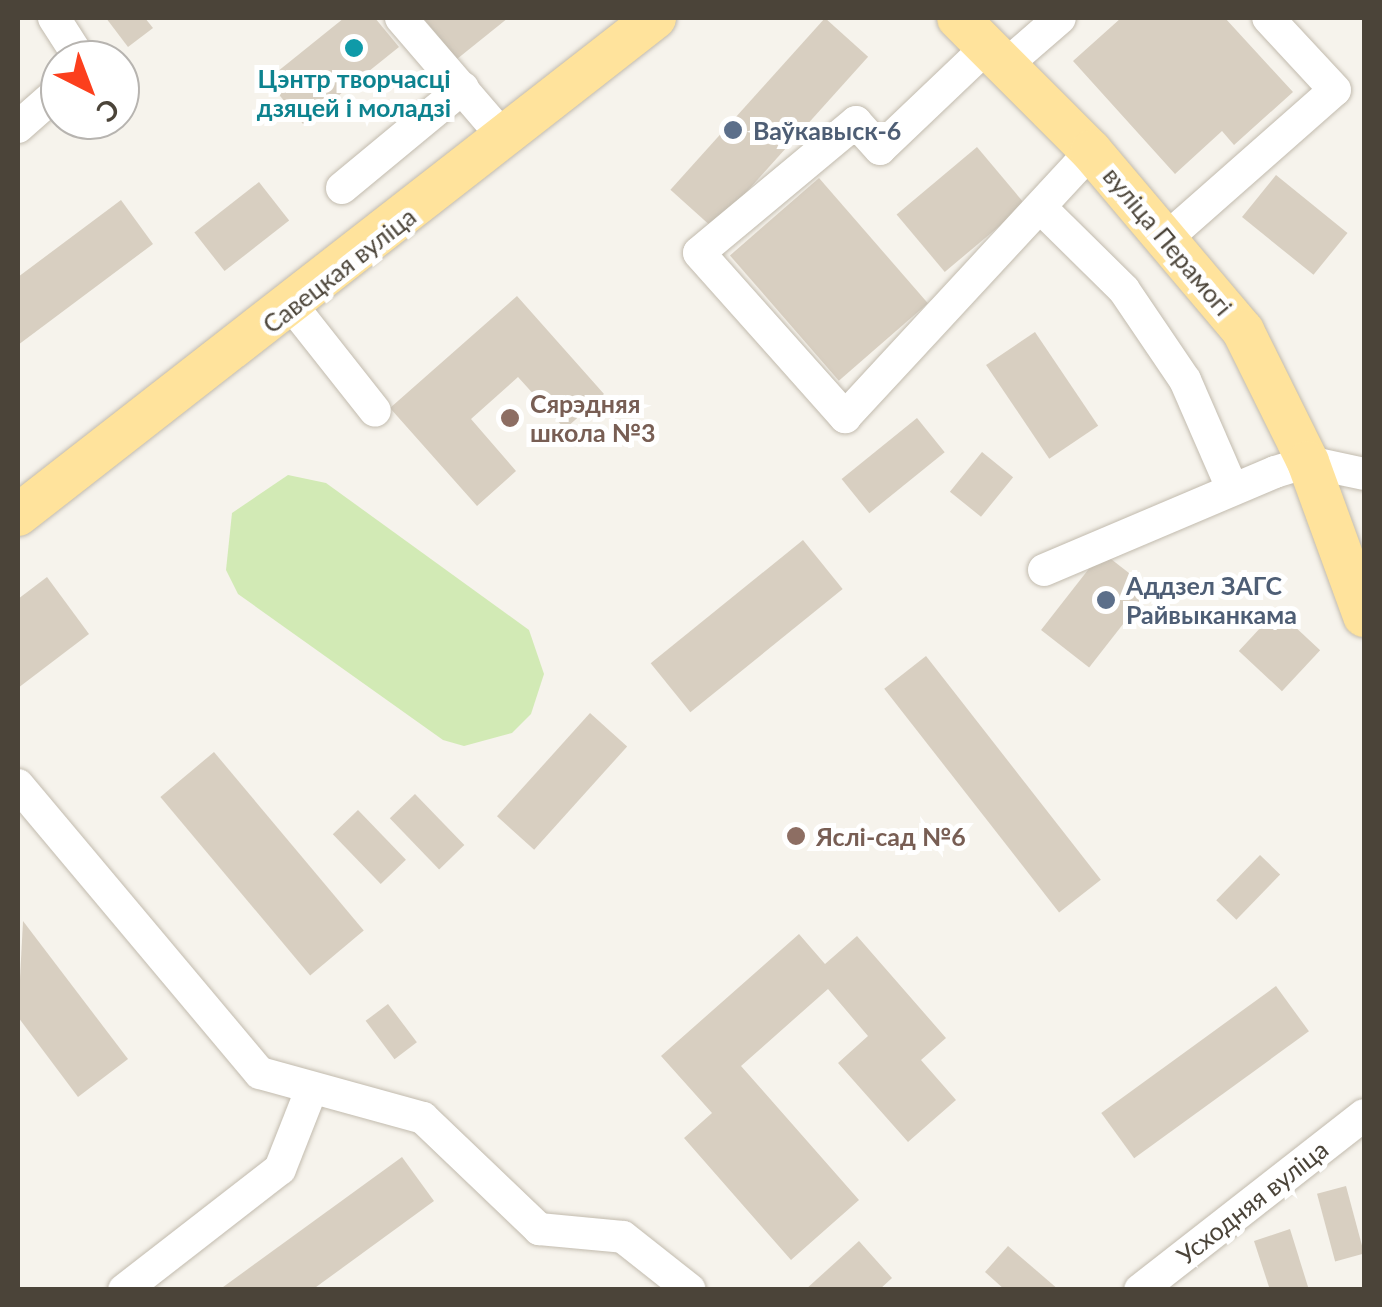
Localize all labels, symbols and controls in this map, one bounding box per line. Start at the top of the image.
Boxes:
marker: Цэнтр творчасці дзяцей і моладзі [343,37,365,59]
north arrow [40,40,140,140]
place label: Цэнтр творчасці дзяцей і моладзі [257,64,451,123]
text: С [90,92,127,130]
place label: Ваўкавыск-6 [753,115,901,145]
marker: Ваўкавыск-6 [722,119,744,141]
street label: вуліца Перамогі [1097,161,1239,321]
street label: Савецкая вуліца [257,201,421,339]
place label: Сярэдняя школа №3 [530,389,656,448]
marker: Сярэдняя школа №3 [499,407,521,429]
place label: Аддзел ЗАГС Райвыканкама [1126,571,1297,630]
marker: Аддзел ЗАГС Райвыканкама [1095,589,1117,611]
place label: Яслі-сад №6 [816,821,966,851]
marker: Яслі-сад №6 [785,825,807,847]
street label: Усходняя вуліца [1170,1134,1334,1270]

